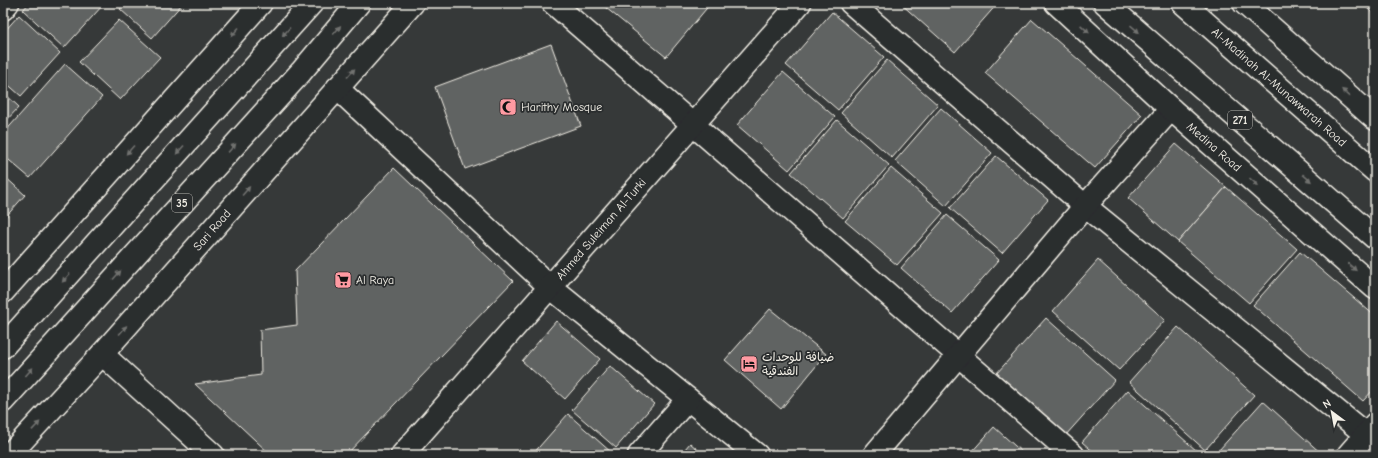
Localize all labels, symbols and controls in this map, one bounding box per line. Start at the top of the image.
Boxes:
one-way arrow [332,24,341,35]
one-way arrow [1130,24,1140,33]
one-way arrow [1079,25,1090,34]
street label: Al-Madinah Al-Munawwarah Road [1209,25,1349,149]
one-way arrow [230,27,239,37]
one-way arrow [281,27,291,37]
one-way arrow [346,68,355,77]
one-way arrow [1341,89,1351,98]
mosque icon: Harithy Mosque [498,97,518,117]
place label: Harithy Mosque [521,100,602,114]
road number: 271 [1228,111,1252,129]
street label: Medina Road [1184,119,1244,175]
one-way arrow [227,143,237,153]
one-way arrow [176,144,185,155]
one-way arrow [125,145,134,155]
one-way arrow [1301,174,1312,183]
street label: Ahmed Suleiman Al-Turki [553,175,649,283]
one-way arrow [1249,177,1259,186]
one-way arrow [242,186,251,196]
road number: 35 [172,194,192,212]
street label: Sari Road [190,206,234,254]
one-way arrow [1347,263,1357,272]
one-way arrow [112,270,121,281]
supermarket icon: Al Raya [333,270,353,290]
one-way arrow [61,272,70,283]
place label: Al Raya [356,273,394,287]
one-way arrow [119,325,128,335]
place label: ضيافة للوحدات الفندقية [762,350,834,378]
hotel icon: ضيافة للوحدات الفندقية [739,354,759,374]
one-way arrow [24,367,34,377]
north arrow [1312,392,1352,432]
text: N [1320,397,1333,411]
one-way arrow [31,421,40,431]

